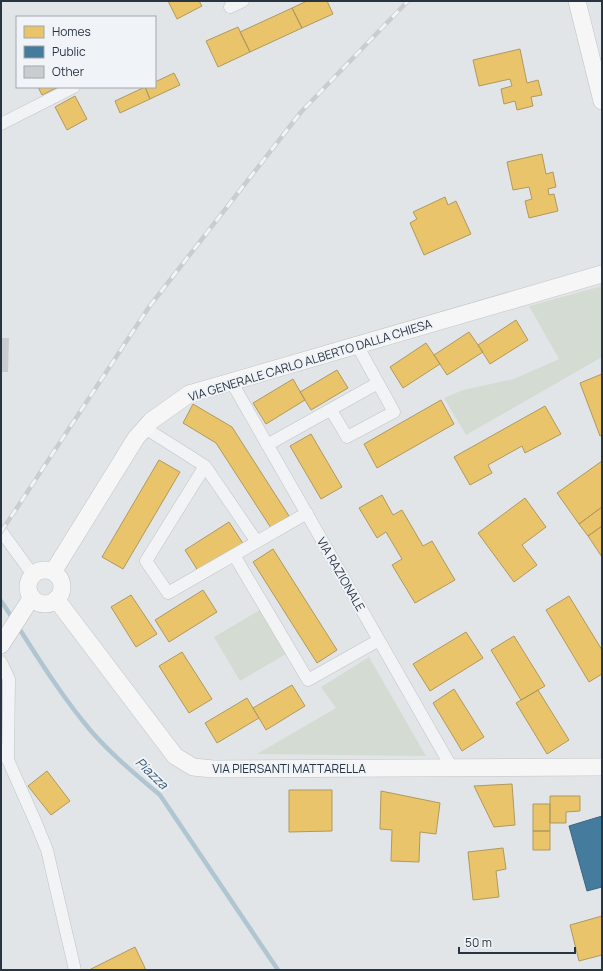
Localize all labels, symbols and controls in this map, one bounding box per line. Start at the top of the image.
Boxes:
legend [16,16,156,88]
text: Homes [52,23,91,40]
text: Public [52,43,86,60]
text: Other [52,63,85,80]
street label: VIA GENERALE CARLO ALBERTO DALLA CHIESA [186,315,434,405]
street label: VIA RAZIONALE [313,534,369,614]
water label: Piazza [132,753,173,793]
street label: VIA PIERSANTI MATTARELLA [212,760,366,777]
scale bar [459,929,575,955]
text: 50 m [465,934,492,951]

